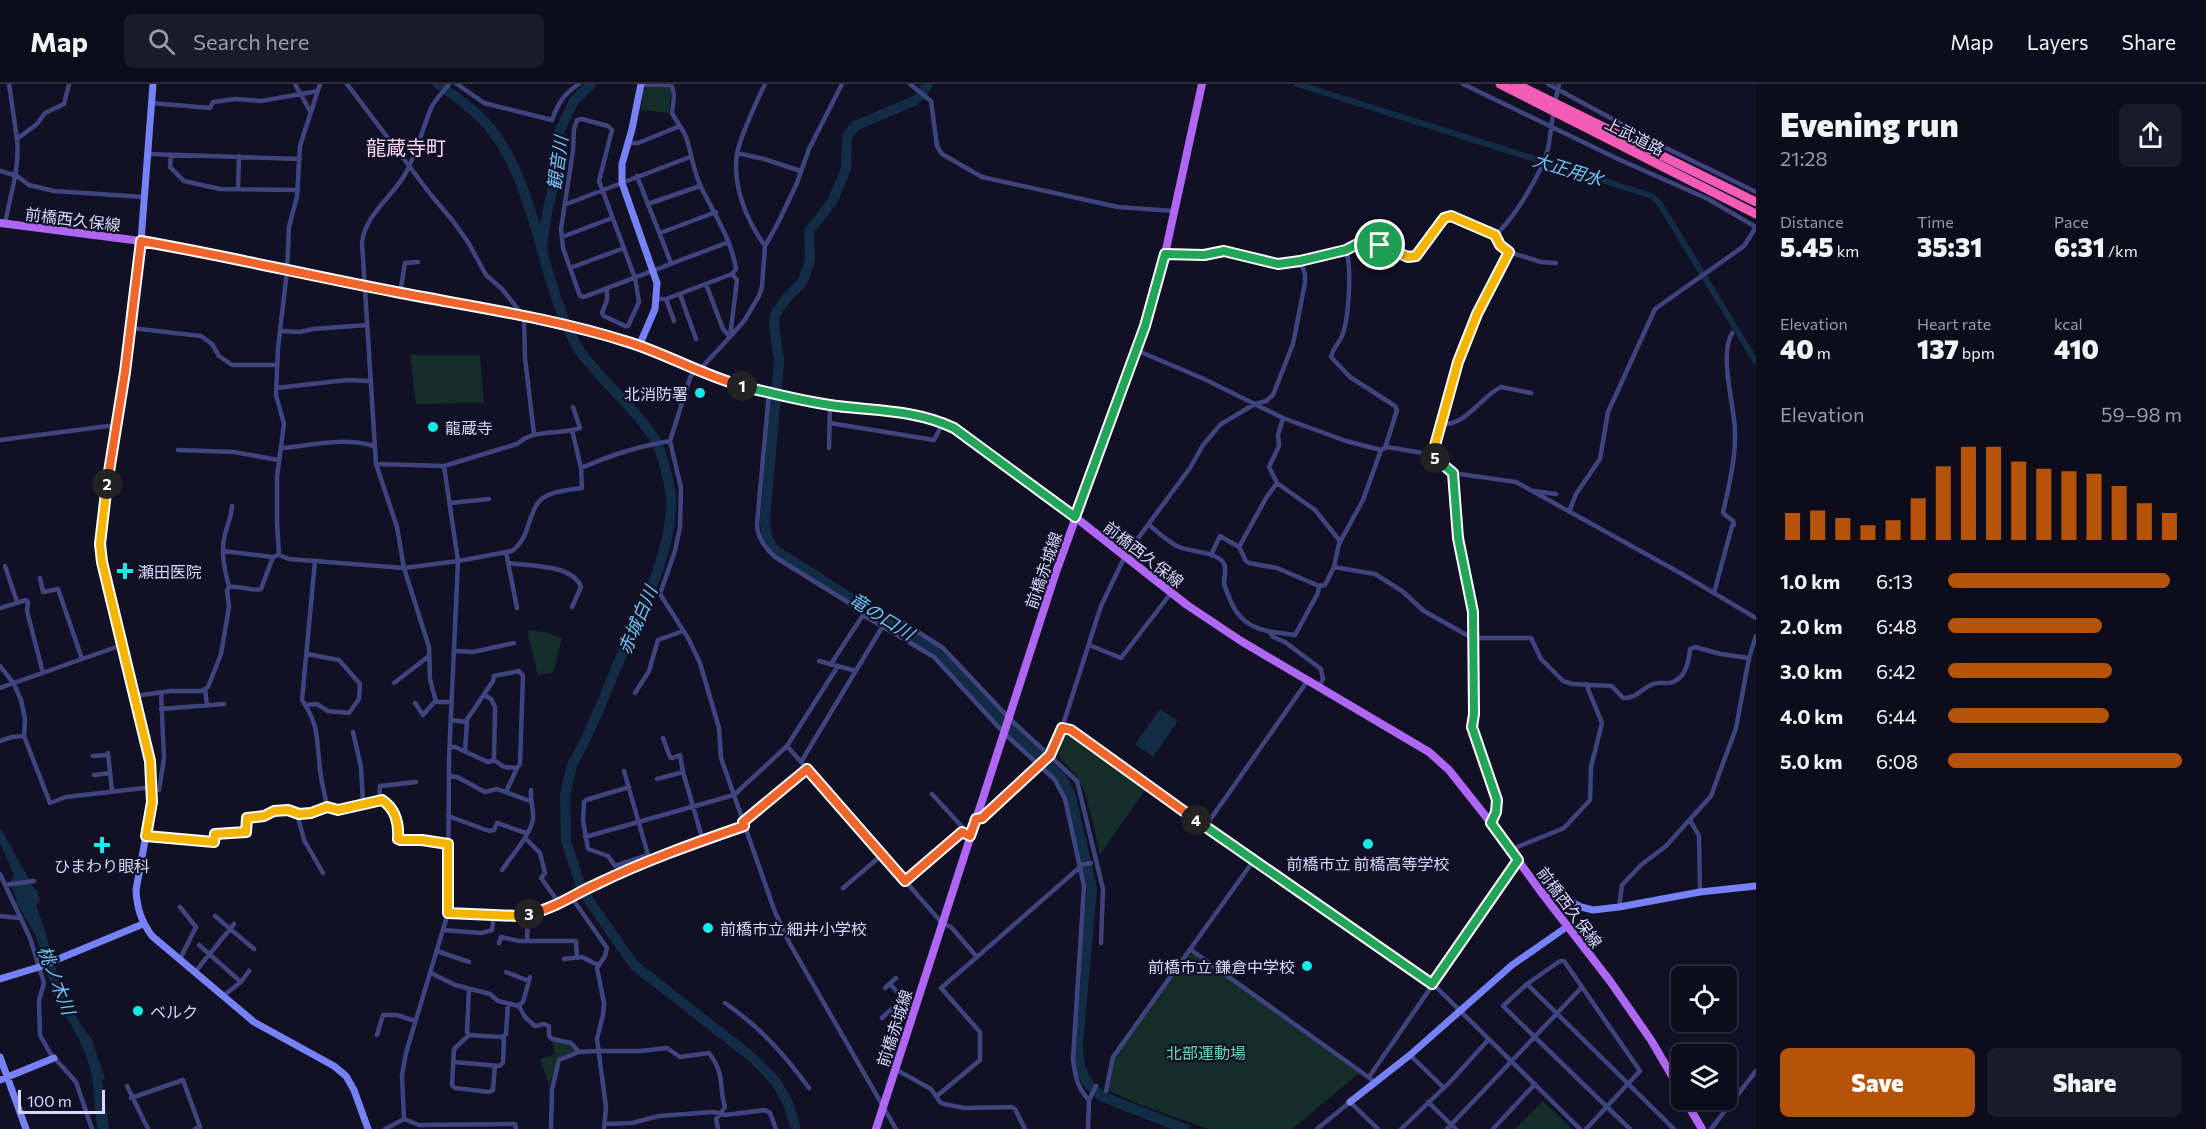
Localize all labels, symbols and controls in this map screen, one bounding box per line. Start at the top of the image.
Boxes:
search box [124,14,544,68]
text: Map [30,24,88,58]
icon: search [145,25,178,58]
text: Search here [193,28,309,55]
text: Map [1950,29,1994,54]
text: Layers [2027,29,2089,54]
text: Share [2122,29,2176,54]
text: Evening run [1780,103,1959,144]
button: share [2119,104,2182,167]
street label: 上武道路 [1602,113,1668,159]
water label: 観音川 [542,133,572,191]
district label: 龍蔵寺町 [366,135,446,159]
text: 21:28 [1780,146,1828,170]
water label: 大正用水 [1530,148,1608,191]
street label: 前橋西久保線 [24,204,122,234]
text: Distance [1780,212,1844,231]
text: Time [1917,212,1954,231]
text: Pace [2054,212,2089,231]
pin [1354,219,1405,270]
icon: arrive [1363,228,1396,261]
text: 5.45 [1780,231,1834,262]
text: 35:31 [1917,231,1982,262]
text: 6:31 [2054,231,2105,262]
text: km [1834,241,1859,260]
text: /km [2105,241,2138,260]
text: Elevation [1780,314,1848,333]
text: Heart rate [1917,314,1991,333]
text: kcal [2054,314,2083,333]
text: 40 [1780,333,1814,364]
text: 137 [1917,333,1959,364]
text: 410 [2054,333,2099,364]
text: m [1814,343,1831,362]
text: bpm [1959,343,1995,362]
pin: 1 [727,371,757,401]
text: 1 [738,376,746,395]
place label: 北消防署 [624,384,688,403]
marker: 北消防署 [693,386,707,400]
text: Elevation [1780,402,1865,426]
text: 59–98 m [2101,402,2182,426]
place label: 龍蔵寺 [445,418,493,437]
marker: 龍蔵寺 [426,420,440,434]
pin: 5 [1420,443,1450,473]
text: 5 [1430,448,1440,467]
pin: 2 [92,469,122,499]
text: 2 [102,474,112,493]
street label: 前橋西久保線 [1100,517,1188,591]
street label: 前橋赤城線 [1021,529,1065,611]
marker: 瀬田医院 [116,562,134,580]
place label: 瀬田医院 [138,562,202,581]
text: 1.0 km [1780,569,1840,593]
text: 6:13 [1876,569,1913,593]
water label: 赤城白川 [613,581,662,657]
water label: 竜の口川 [846,588,920,645]
text: 2.0 km [1780,614,1842,638]
text: 6:48 [1876,614,1917,638]
text: 3.0 km [1780,659,1842,683]
text: 6:42 [1876,659,1916,683]
text: 4.0 km [1780,704,1843,728]
text: 6:44 [1876,704,1917,728]
text: 5.0 km [1780,749,1842,773]
text: 6:08 [1876,749,1918,773]
pin: 4 [1181,805,1211,835]
text: 4 [1191,810,1201,829]
marker: ひまわり眼科 [93,836,111,854]
marker: 前橋市立 前橋高等学校 [1361,837,1375,851]
place label: 前橋市立 前橋高等学校 [1286,854,1450,873]
place label: ひまわり眼科 [54,856,150,875]
street label: 前橋西久保線 [1534,863,1606,951]
pin: 3 [514,899,544,929]
text: 3 [524,904,534,923]
place label: 前橋市立 細井小学校 [720,919,867,938]
marker: 前橋市立 細井小学校 [701,921,715,935]
water label: 桃ノ木川 [34,942,81,1019]
place label: 前橋市立 鎌倉中学校 [1148,957,1295,976]
marker: 前橋市立 鎌倉中学校 [1300,959,1314,973]
map controls [1671,966,1737,1110]
button: locate [1671,966,1737,1032]
street label: 前橋赤城線 [873,987,915,1069]
place label: ベルク [150,1002,198,1021]
marker: ベルク [131,1004,145,1018]
park label: 北部運動場 [1166,1043,1246,1062]
button: layers [1671,1044,1737,1110]
button: Save [1780,1048,1975,1117]
button: Share [1987,1048,2182,1117]
scale bar [18,1087,105,1114]
text: 100 m [27,1091,72,1110]

